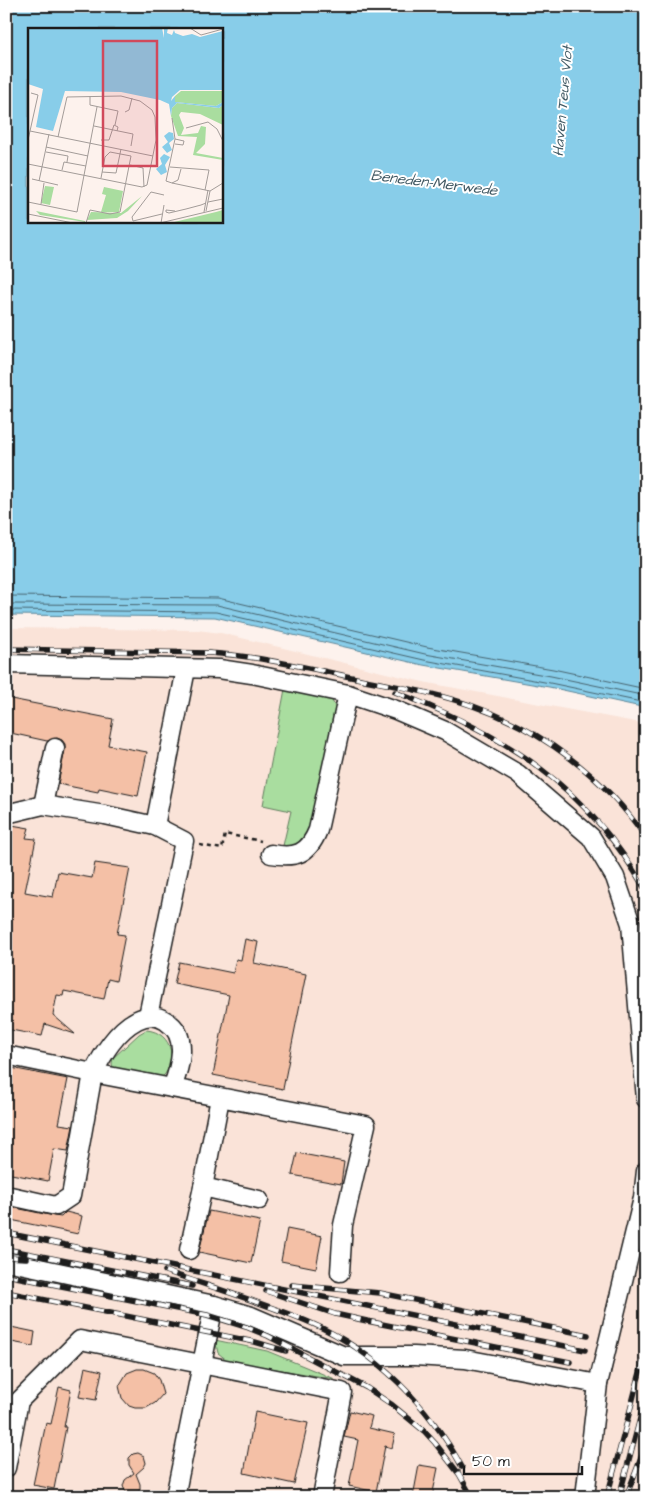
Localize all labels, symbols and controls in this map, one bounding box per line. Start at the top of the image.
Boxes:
inset map [28,28,222,222]
water label: Haven Teus Vlot [548,43,578,157]
water label: Beneden-Merwede [370,165,499,201]
scale bar [464,1443,582,1475]
text: 50 m [472,1451,510,1472]

